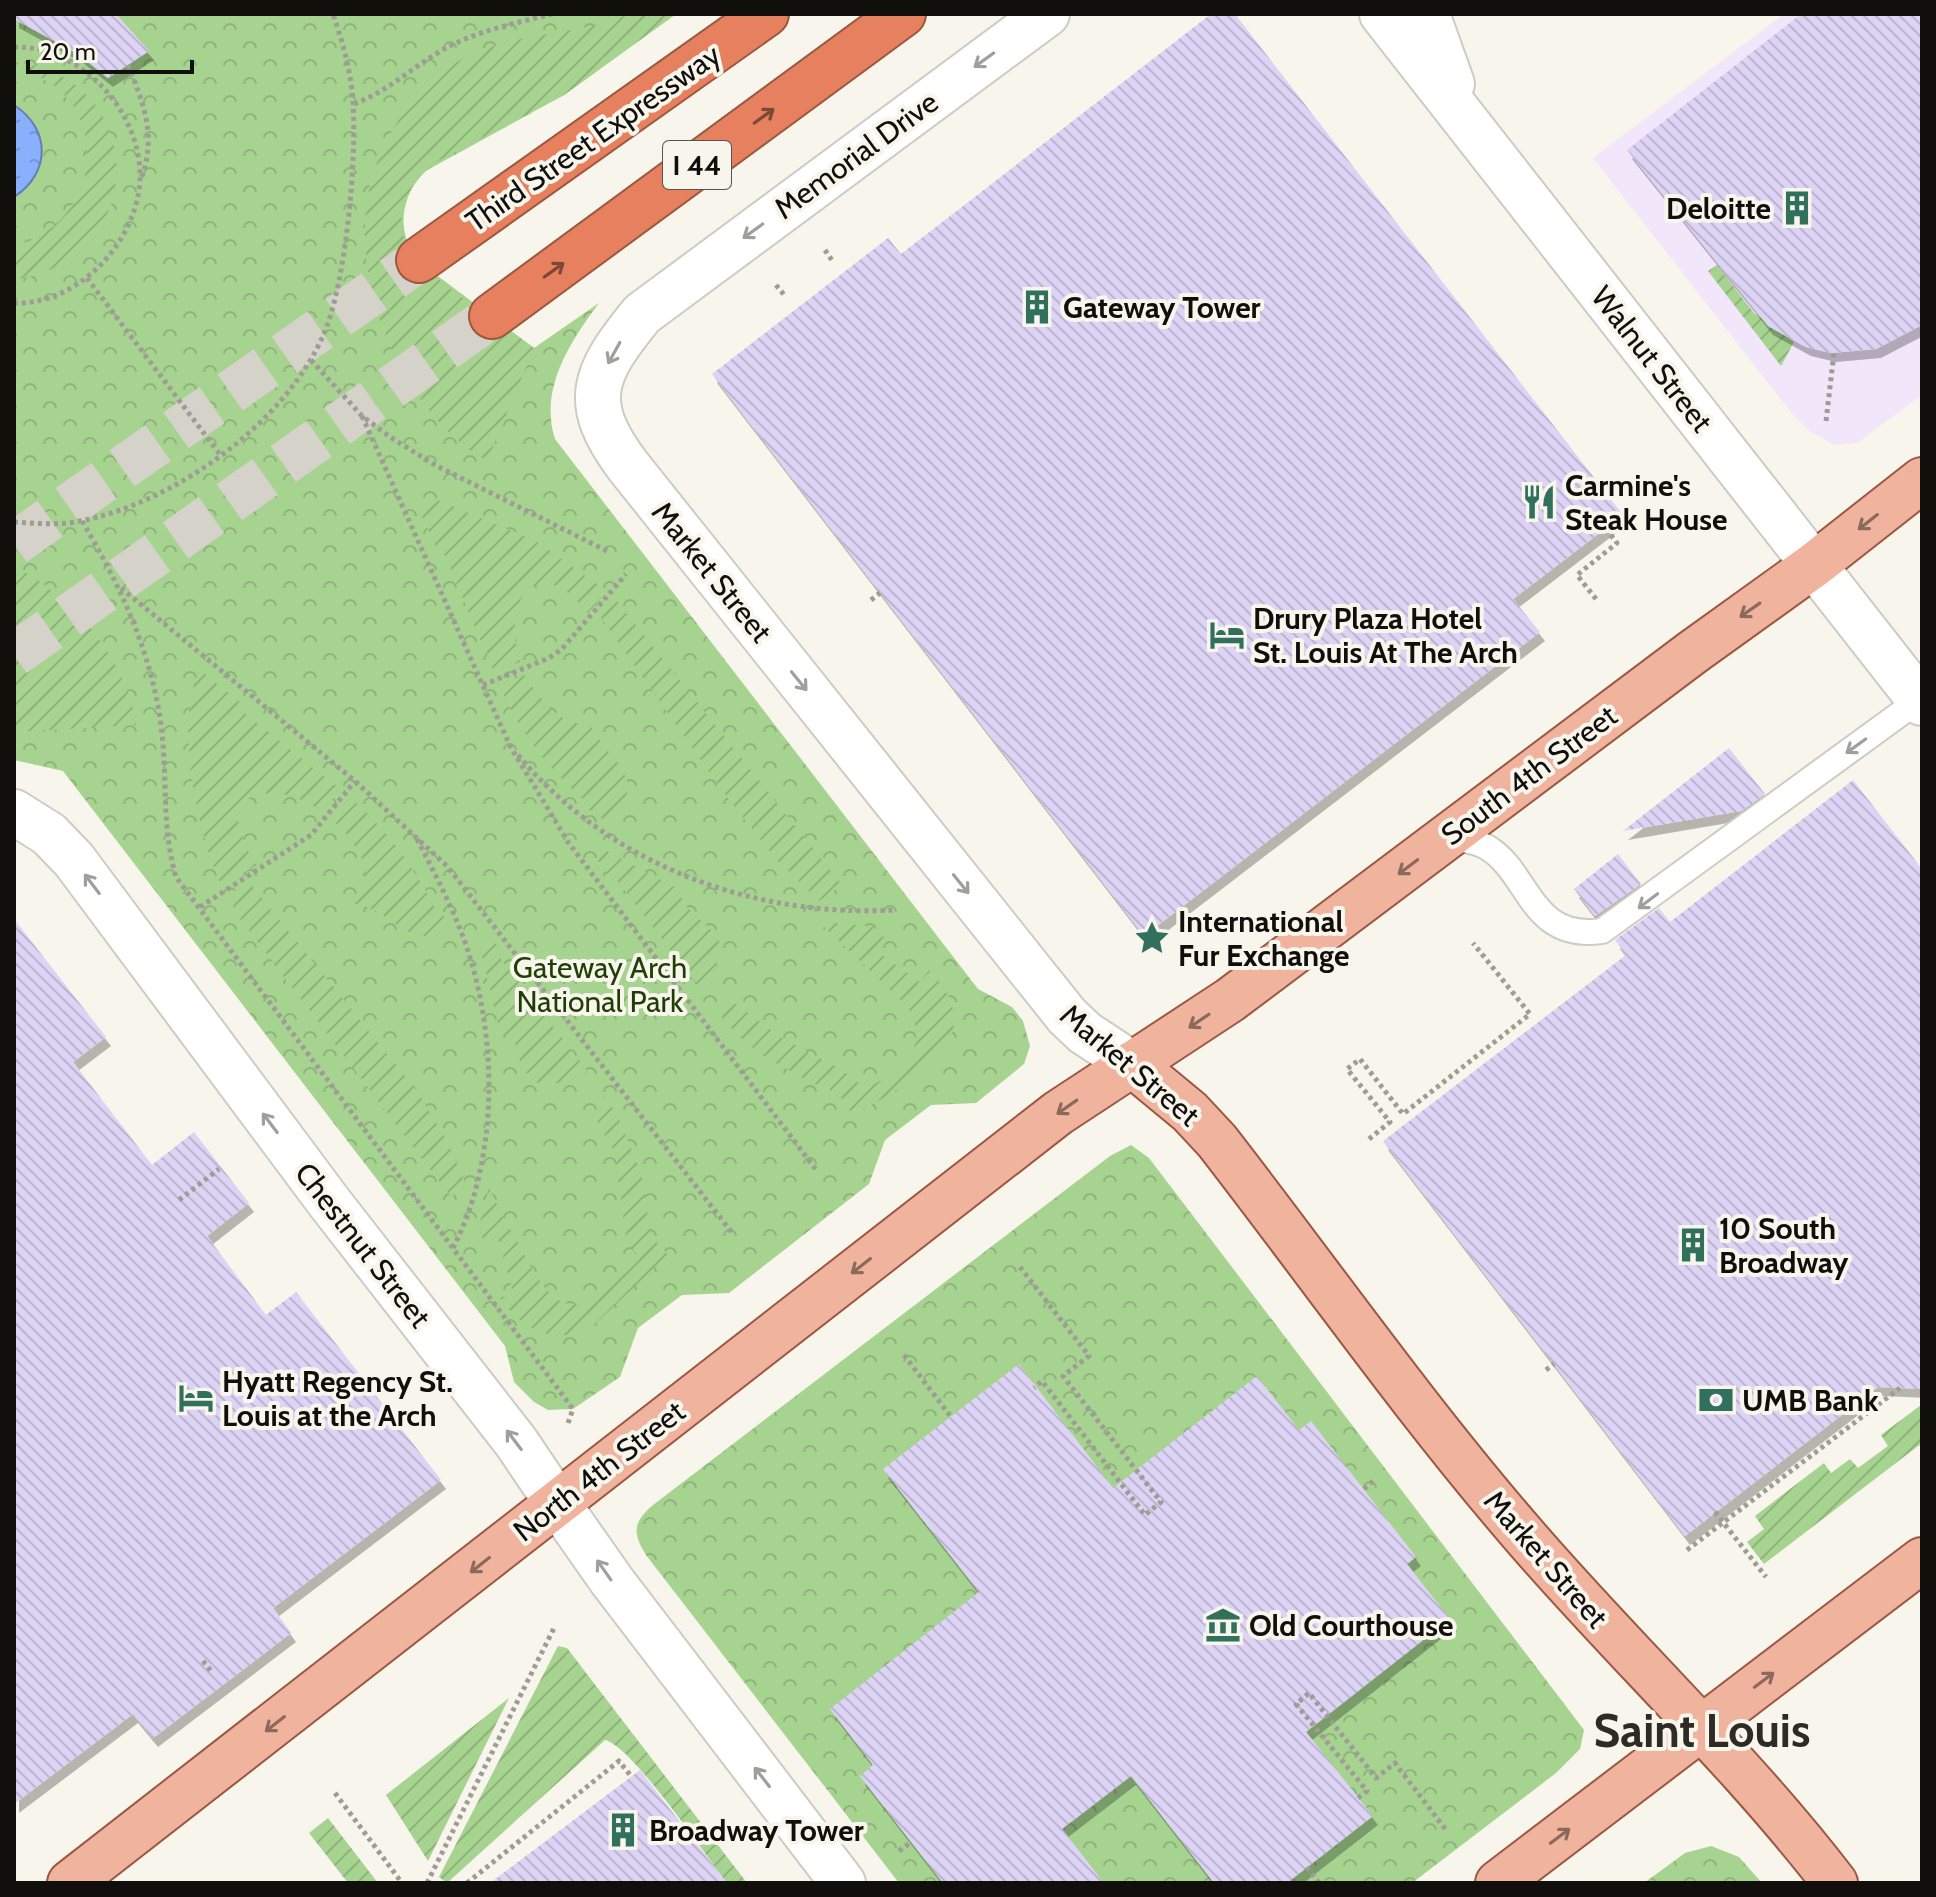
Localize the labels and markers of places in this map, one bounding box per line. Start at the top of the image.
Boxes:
building icon: Deloitte [1778,189,1816,227]
place label: Deloitte [1666,190,1771,227]
building icon: Gateway Tower [1018,288,1056,326]
place label: Gateway Tower [1063,289,1261,326]
place label: Carmine's Steak House [1565,467,1727,538]
restaurant icon: Carmine's Steak House [1520,483,1558,521]
place label: Drury Plaza Hotel St. Louis At The Arch [1253,600,1518,671]
hotel icon: Drury Plaza Hotel St. Louis At The Arch [1208,616,1246,654]
place label: International Fur Exchange [1178,903,1349,974]
place icon: International Fur Exchange [1133,919,1171,957]
place label: 10 South Broadway [1719,1210,1849,1281]
building icon: 10 South Broadway [1674,1226,1712,1264]
place label: Hyatt Regency St. Louis at the Arch [222,1363,453,1434]
hotel icon: Hyatt Regency St. Louis at the Arch [177,1379,215,1417]
bank icon: UMB Bank [1697,1381,1735,1419]
place label: UMB Bank [1742,1382,1879,1419]
museum icon: Old Courthouse [1204,1606,1242,1644]
place label: Old Courthouse [1249,1607,1453,1644]
building icon: Broadway Tower [604,1811,642,1849]
place label: Broadway Tower [649,1812,864,1849]

